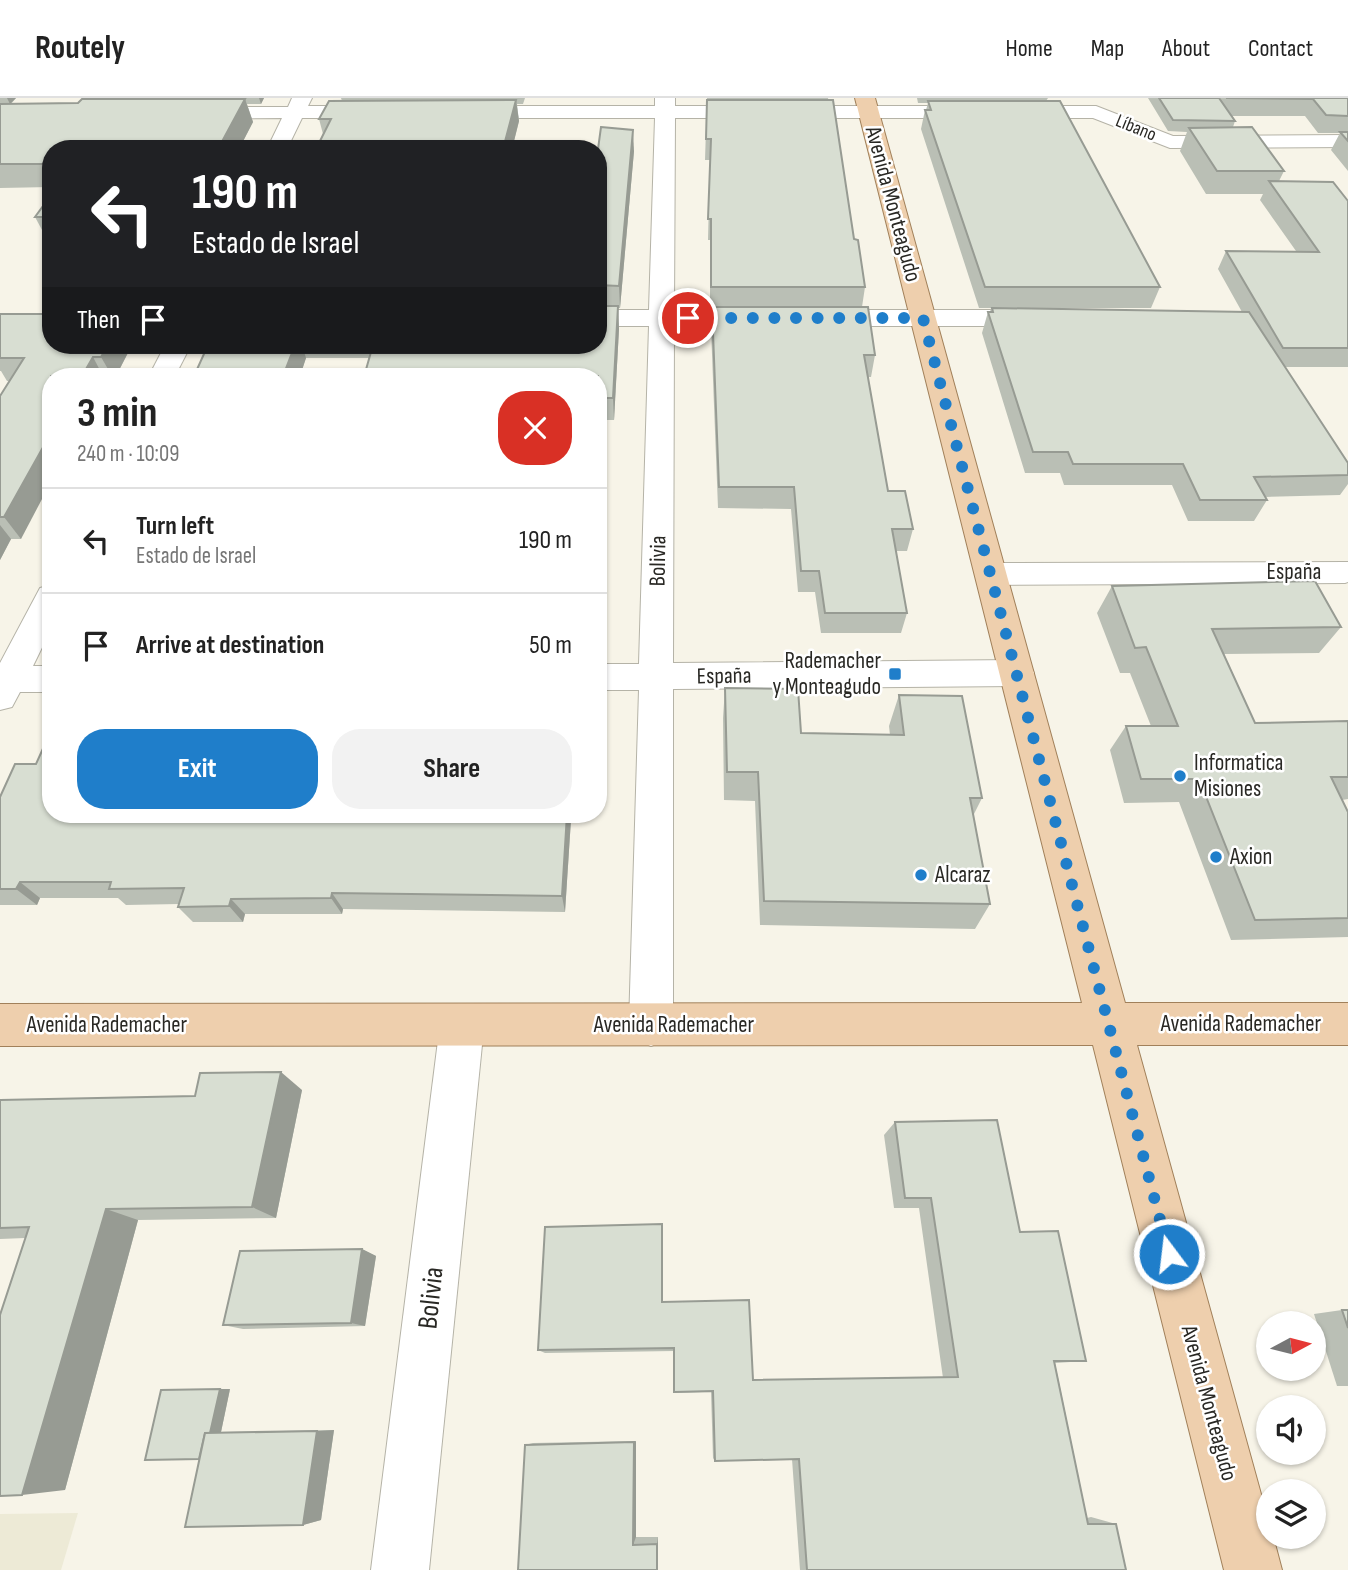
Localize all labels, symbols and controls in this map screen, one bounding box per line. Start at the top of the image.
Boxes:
text: Routely [35,28,125,68]
text: Home [1005,34,1053,63]
text: Map [1091,34,1124,63]
text: About [1162,34,1210,63]
text: Contact [1248,34,1313,63]
street label: Líbano [1112,110,1160,146]
street label: Avenida Monteagudo [859,122,927,285]
text: 190 m [192,164,298,223]
icon: left [77,168,168,259]
text: Estado de Israel [192,224,359,263]
pin [658,288,718,348]
icon: arrive [669,299,707,337]
icon: arrive [134,301,172,339]
text: Then [77,305,120,336]
text: 3 min [77,388,157,439]
button: close [498,391,572,465]
text: 240 m · 10:09 [77,440,179,468]
text: Turn left [136,511,214,542]
icon: left [77,522,115,560]
text: 190 m [519,525,572,556]
street label: Bolivia [644,535,672,587]
text: Estado de Israel [136,542,256,570]
street label: España [1267,558,1321,586]
icon: arrive [77,627,115,665]
text: Arrive at destination [136,630,324,661]
text: 50 m [529,630,572,661]
place label: Rademacher y Monteagudo [772,647,881,701]
street label: España [696,662,752,690]
marker: Rademacher y Monteagudo [887,666,903,682]
button: Exit [77,729,318,809]
button: Share [332,729,572,809]
place label: Informatica Misiones [1194,749,1283,803]
marker: Informatica Misiones [1172,768,1188,784]
place label: Axion [1229,843,1272,871]
marker: Axion [1208,849,1224,865]
place label: Alcaraz [934,861,991,889]
marker: Alcaraz [913,867,929,883]
street label: Avenida Rademacher [1160,1010,1322,1038]
street label: Avenida Rademacher [26,1011,188,1039]
street label: Avenida Rademacher [593,1011,755,1039]
position arrow [1132,1217,1206,1291]
street label: Bolivia [411,1265,451,1331]
north arrow [1256,1311,1326,1381]
map controls [1256,1311,1326,1549]
street label: Avenida Monteagudo [1175,1321,1243,1484]
button: sound [1256,1395,1326,1465]
button: layers [1256,1479,1326,1549]

